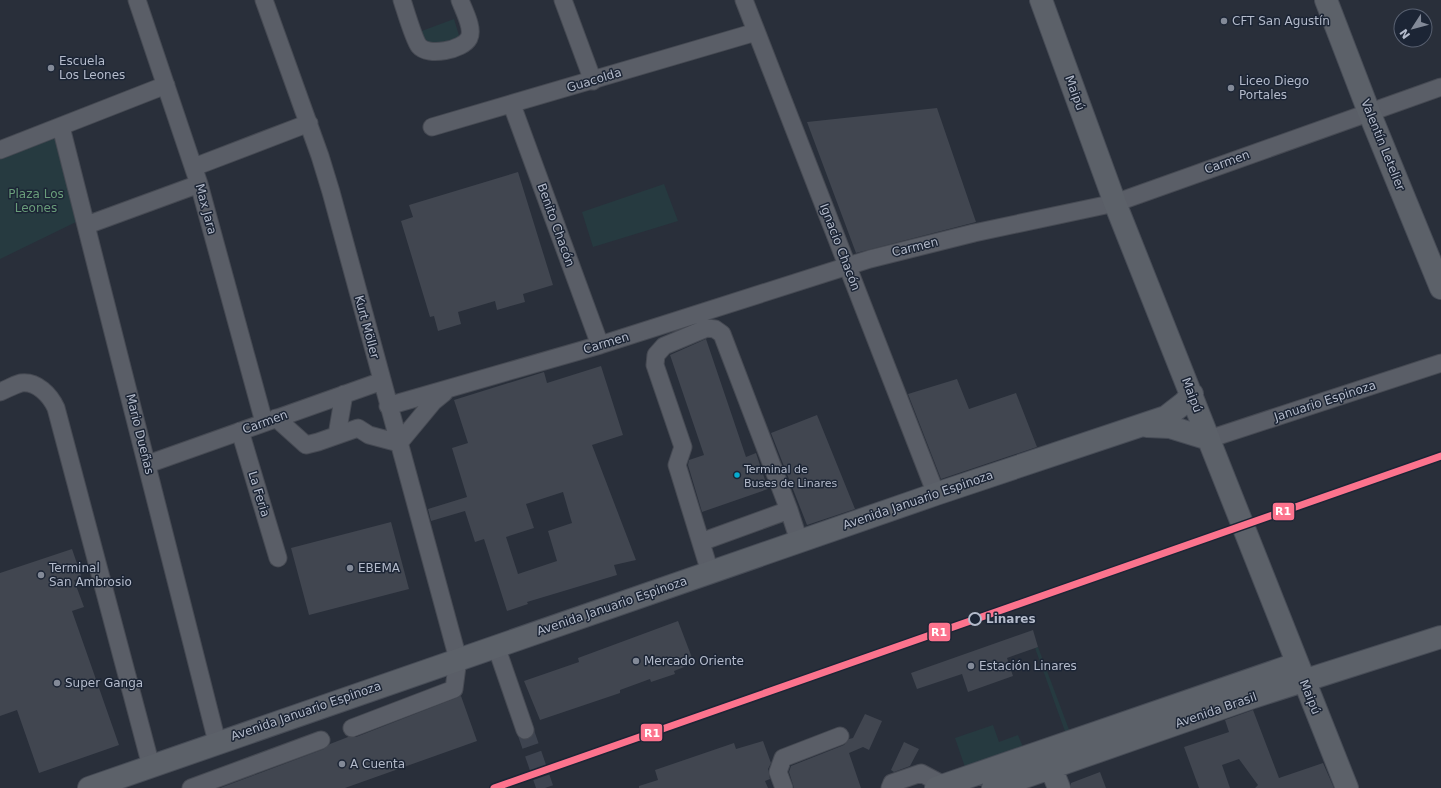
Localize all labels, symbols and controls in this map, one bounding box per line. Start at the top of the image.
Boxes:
north arrow [1393,8,1433,48]
place label: CFT San Agustín [1232,14,1330,28]
marker: CFT San Agustín [1219,16,1229,26]
text: N [1397,26,1413,41]
place label: Escuela Los Leones [59,54,125,82]
marker: Escuela Los Leones [46,63,56,73]
street label: Guacolda [565,65,623,95]
street label: Maipú [1062,74,1088,112]
place label: Liceo Diego Portales [1239,74,1309,102]
marker: Liceo Diego Portales [1226,83,1236,93]
street label: Valentín Letelier [1358,97,1408,193]
street label: Carmen [1202,147,1252,177]
street label: Max Jara [193,182,219,236]
street label: Benito Chacón [534,182,578,268]
park label: Plaza Los Leones [8,187,64,215]
street label: Ignacio Chacón [817,202,863,292]
street label: Carmen [890,235,940,259]
street label: Kurt Möller [352,294,382,360]
street label: Carmen [581,329,631,357]
street label: Maipú [1179,376,1205,414]
street label: Januario Espinoza [1271,378,1378,424]
street label: Mario Dueñas [123,392,157,476]
street label: Carmen [240,407,290,437]
place label: Terminal de Buses de Linares [743,463,837,490]
street label: Avenida Januario Espinoza [841,468,995,532]
street label: La Feria [245,469,273,519]
marker: Terminal de Buses de Linares [732,470,742,480]
line badge: R1 [1272,502,1295,521]
text: R1 [1275,505,1291,518]
place label: Terminal San Ambrosio [48,561,132,589]
place label: EBEMA [358,561,401,575]
marker: EBEMA [345,563,355,573]
marker: Terminal San Ambrosio [36,570,46,580]
street label: Avenida Januario Espinoza [535,574,689,638]
marker: Linares [968,612,982,626]
place label: Linares [986,612,1036,626]
line badge: R1 [928,622,951,642]
text: R1 [931,626,947,639]
place label: Mercado Oriente [644,654,744,668]
marker: Mercado Oriente [631,656,641,666]
place label: Estación Linares [979,659,1077,673]
marker: Estación Linares [966,661,976,671]
place label: Super Ganga [65,676,143,690]
marker: Super Ganga [52,678,62,688]
street label: Maipú [1297,678,1323,716]
street label: Avenida Januario Espinoza [229,679,383,743]
street label: Avenida Brasil [1173,690,1259,730]
line badge: R1 [640,723,663,742]
text: R1 [644,727,660,740]
place label: A Cuenta [350,757,405,771]
marker: A Cuenta [337,759,347,769]

